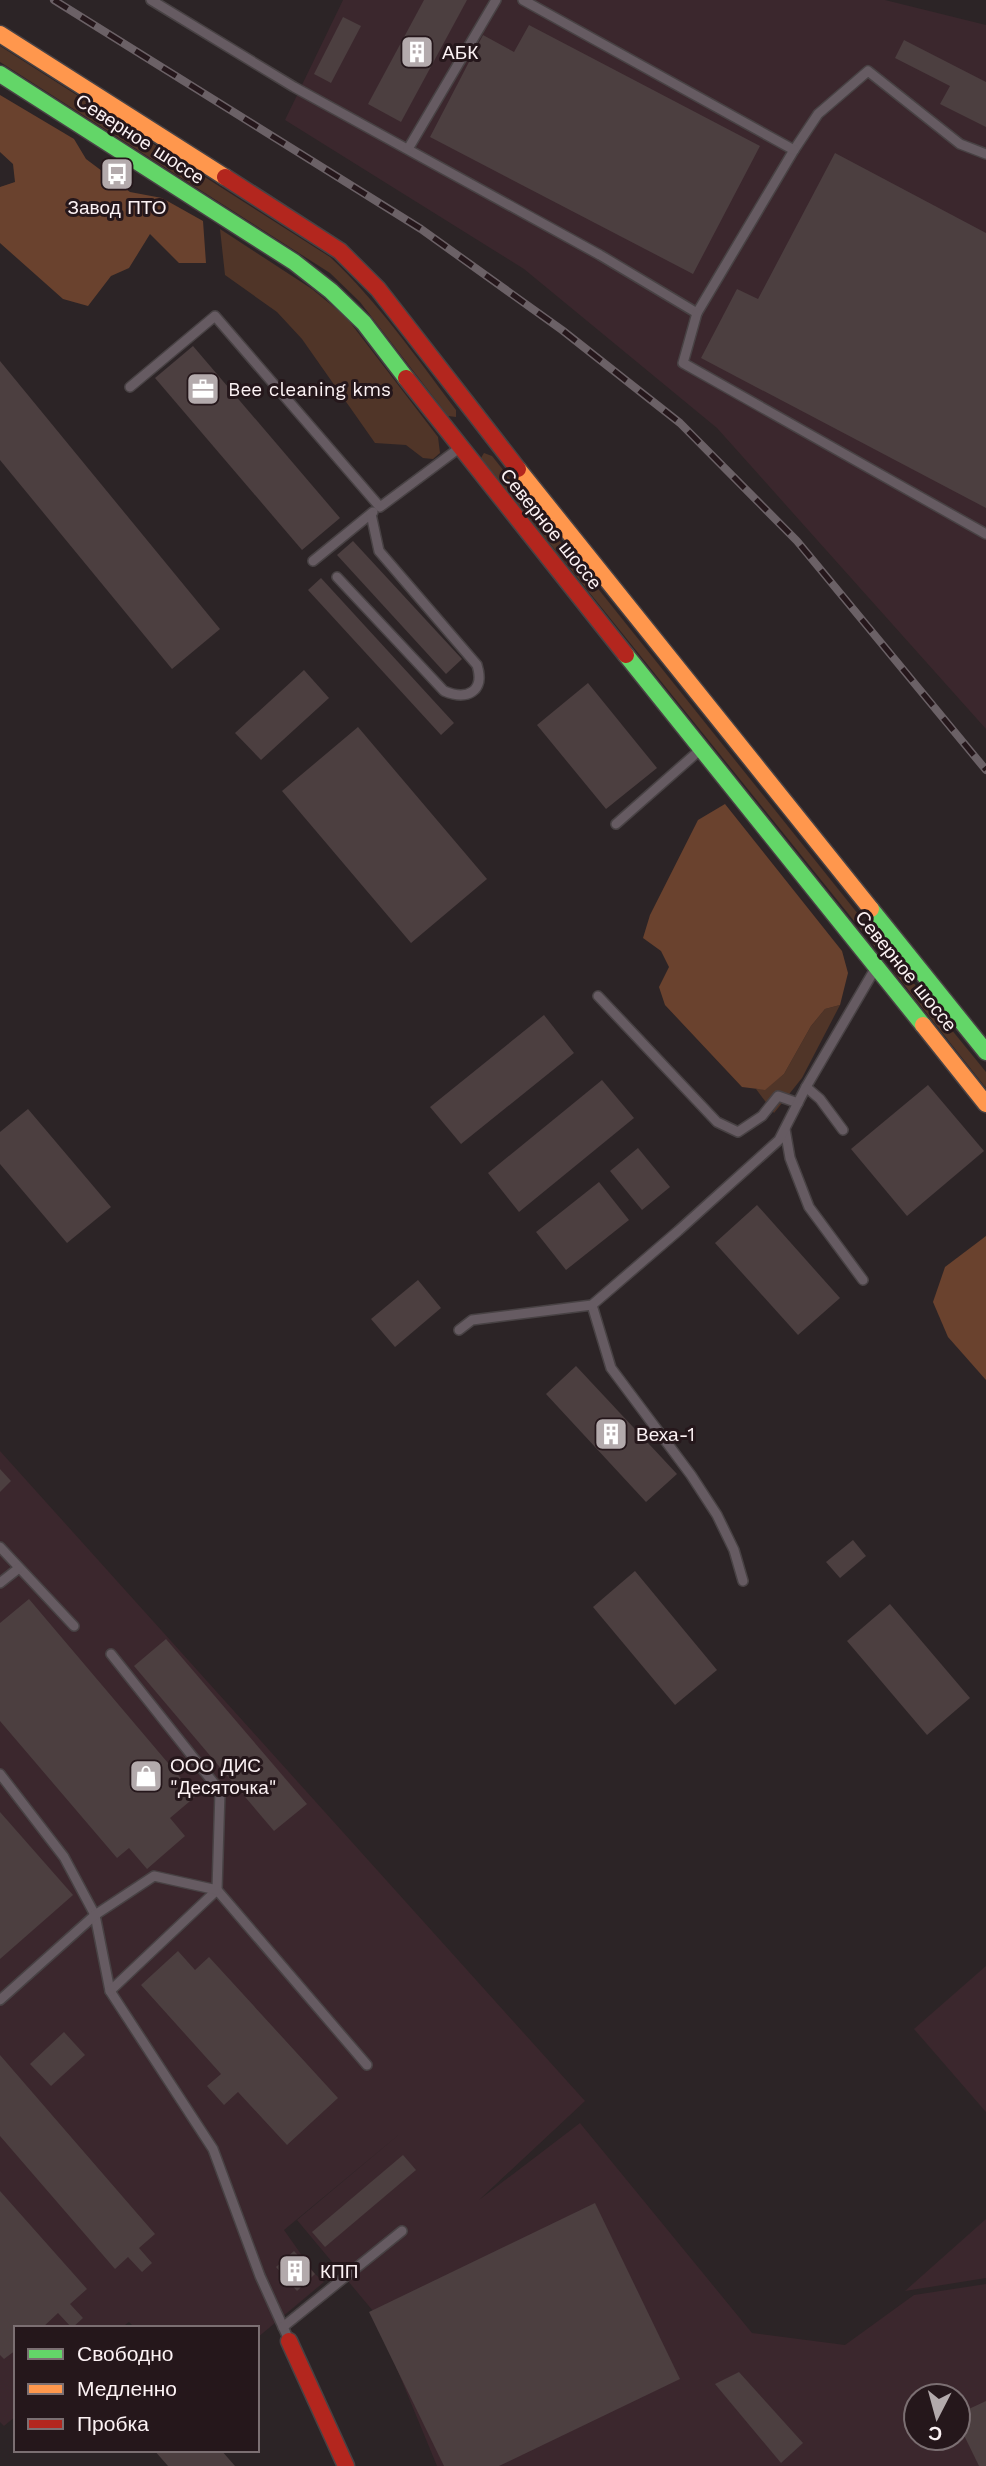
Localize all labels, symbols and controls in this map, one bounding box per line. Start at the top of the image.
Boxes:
building icon: АБК [398,33,436,71]
place label: АБК [442,41,478,64]
street label: Северное шоссе [71,89,209,189]
bus stop icon: Завод ПТО [98,155,136,193]
place label: Завод ПТО [68,196,166,219]
office icon: Bee cleaning kms [184,370,222,408]
place label: Bee cleaning kms [228,378,391,401]
street label: Северное шоссе [495,464,607,594]
street label: Северное шоссе [850,906,962,1036]
building icon: Веха-1 [592,1415,630,1453]
place label: Веха-1 [636,1423,695,1446]
place label: ООО ДИС "Десяточка" [170,1754,276,1799]
shop icon: ООО ДИС "Десяточка" [127,1757,165,1795]
building icon: КПП [276,2252,314,2290]
place label: КПП [320,2260,358,2283]
legend [14,2326,259,2452]
text: Свободно [77,2341,174,2366]
text: Медленно [77,2376,177,2401]
north arrow [902,2382,972,2452]
text: Пробка [77,2411,149,2436]
text: С [927,2421,943,2446]

